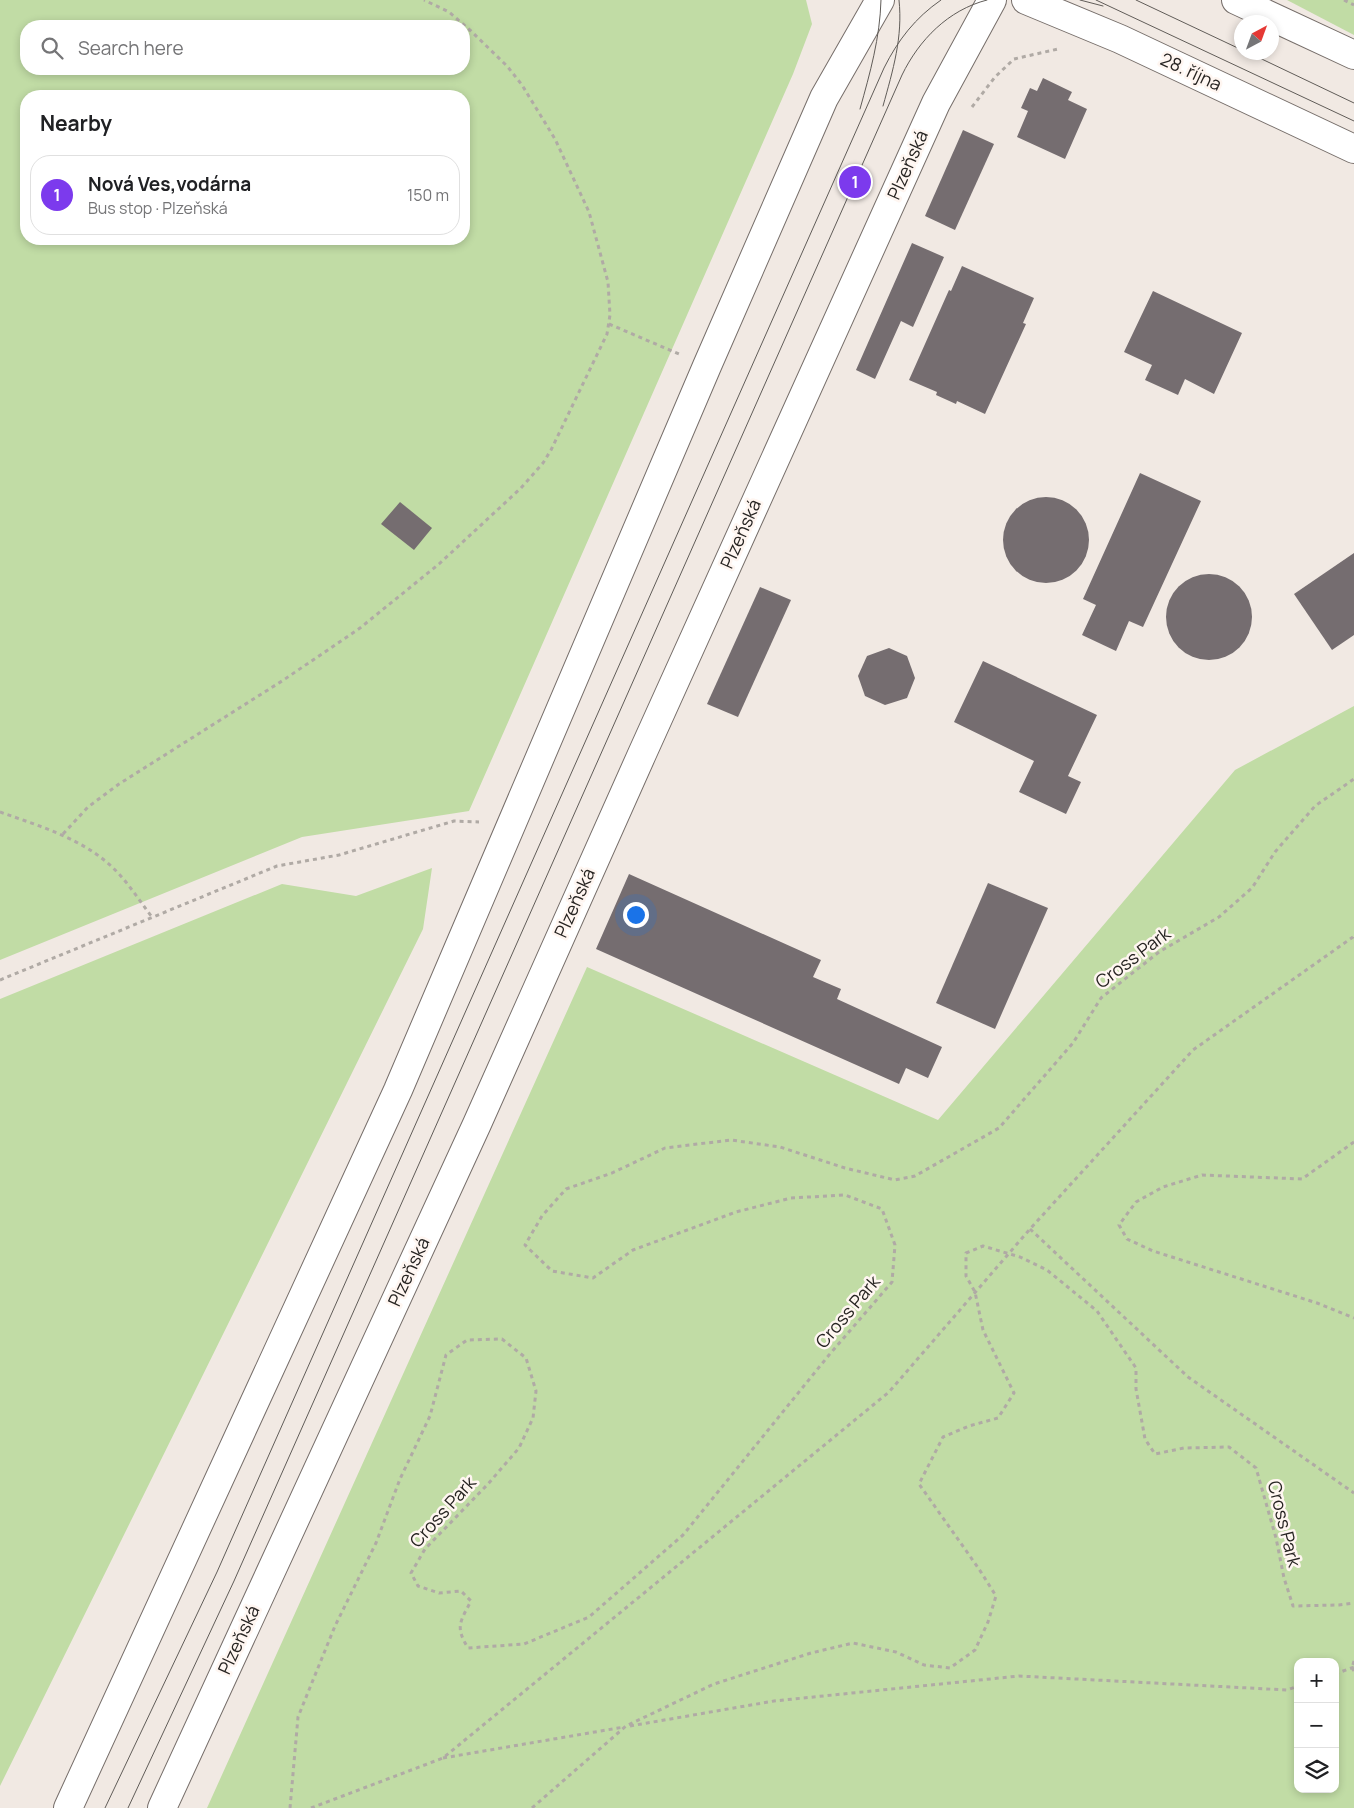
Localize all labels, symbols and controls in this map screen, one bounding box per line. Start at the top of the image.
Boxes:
north arrow [1234,15,1279,60]
search box [20,20,470,75]
icon: search [38,34,66,62]
text: Search here [78,35,184,61]
street label: 28. října [1157,47,1226,96]
text: Nearby [40,109,112,137]
street label: Plzeňská [881,126,933,203]
pin: 1 [839,163,871,201]
text: Nová Ves,vodárna [88,171,251,197]
text: 1 [53,184,61,206]
text: 150 m [407,184,449,206]
text: Bus stop · Plzeňská [88,197,228,219]
street label: Plzeňská [714,495,766,572]
street label: Plzeňská [548,864,600,941]
your location [623,902,649,928]
street label: Cross Park [1090,920,1176,993]
street label: Plzeňská [382,1233,434,1310]
street label: Cross Park [810,1269,885,1353]
street label: Cross Park [404,1470,481,1552]
street label: Cross Park [1263,1478,1308,1570]
street label: Plzeňská [212,1601,264,1678]
map controls [1294,1658,1339,1793]
button: + [1294,1658,1339,1703]
button: − [1294,1703,1339,1748]
button: layers [1294,1748,1339,1793]

